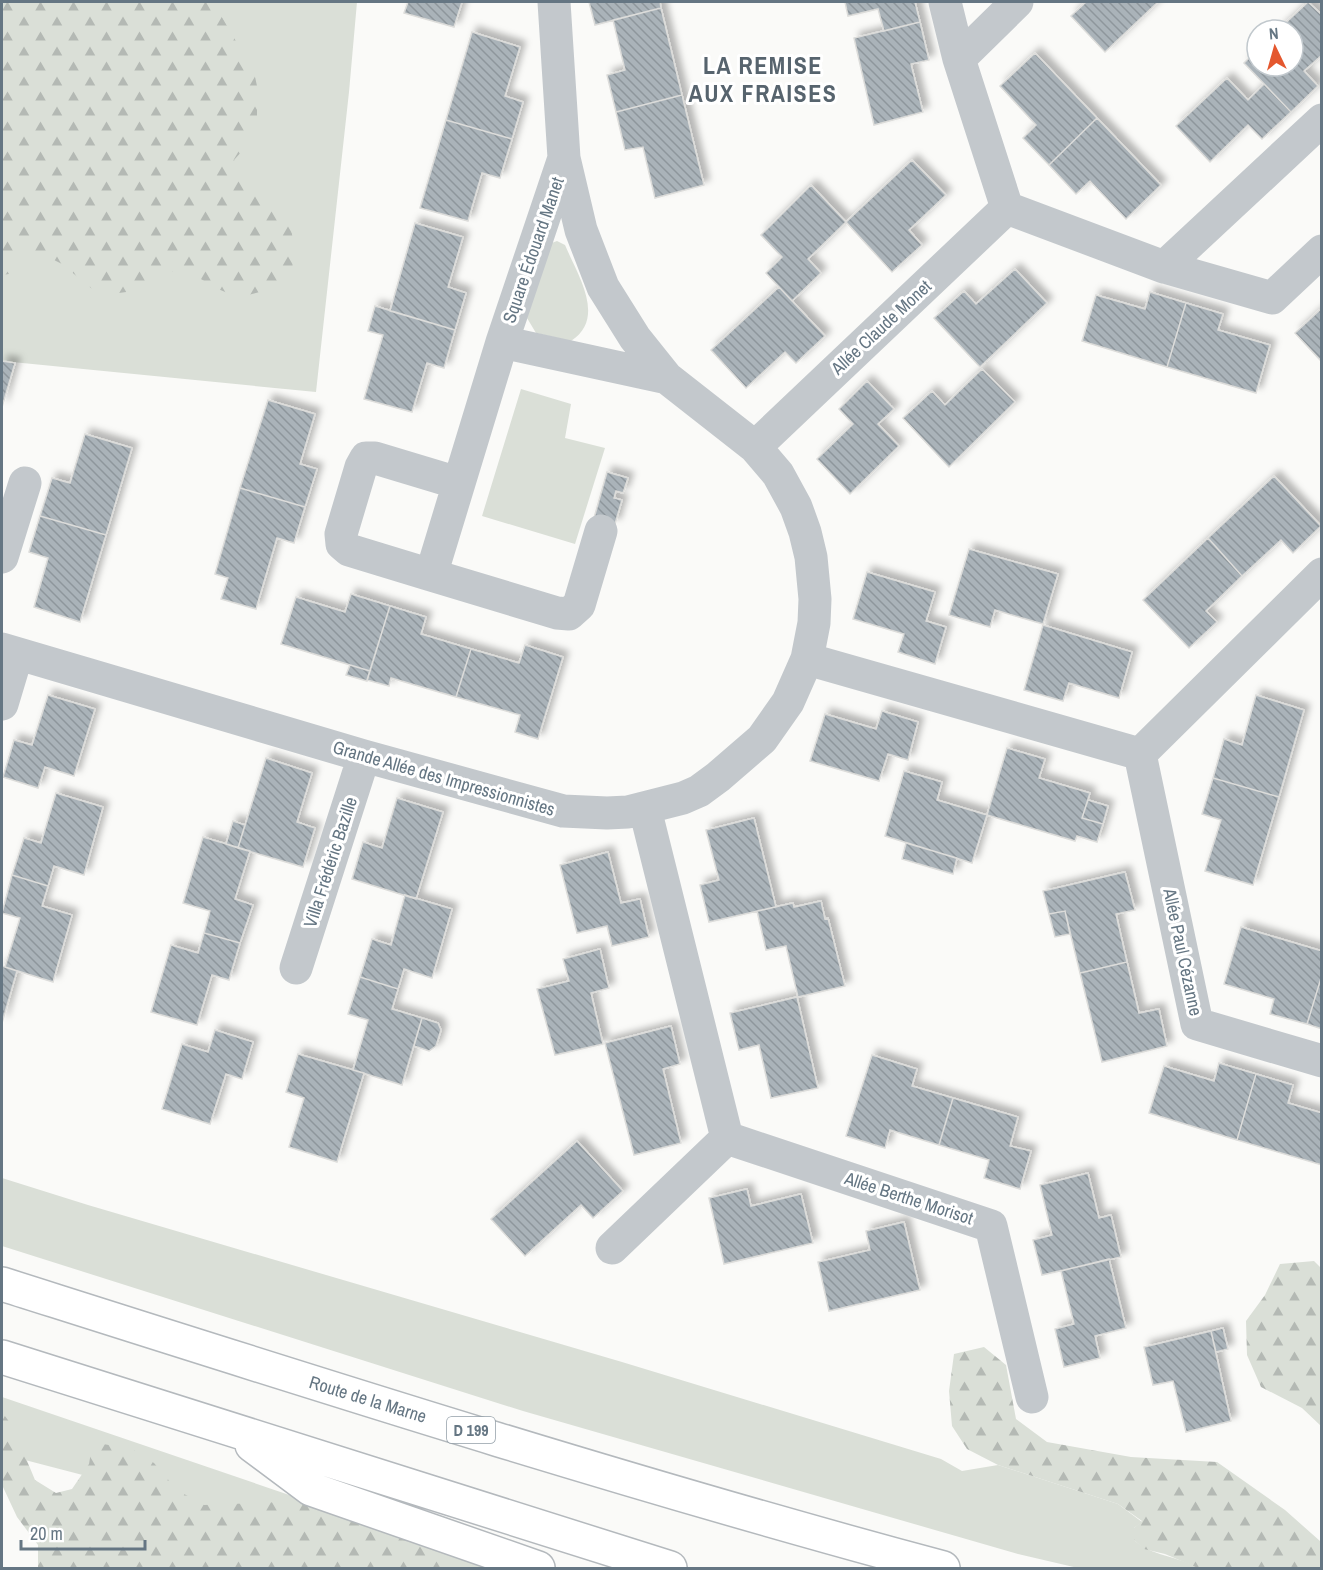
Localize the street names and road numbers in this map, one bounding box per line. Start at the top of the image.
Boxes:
street label: Square Édouard Manet [496,174,570,326]
street label: Allée Claude Monet [825,274,937,381]
street label: Grande Allée des Impressionnistes [330,734,558,822]
street label: Villa Frédéric Bazille [297,794,363,930]
street label: Allée Paul Cézanne [1157,885,1209,1018]
street label: Allée Berthe Morisot [841,1165,976,1231]
street label: Route de la Marne [306,1369,430,1429]
road number: D 199 [447,1417,495,1443]

